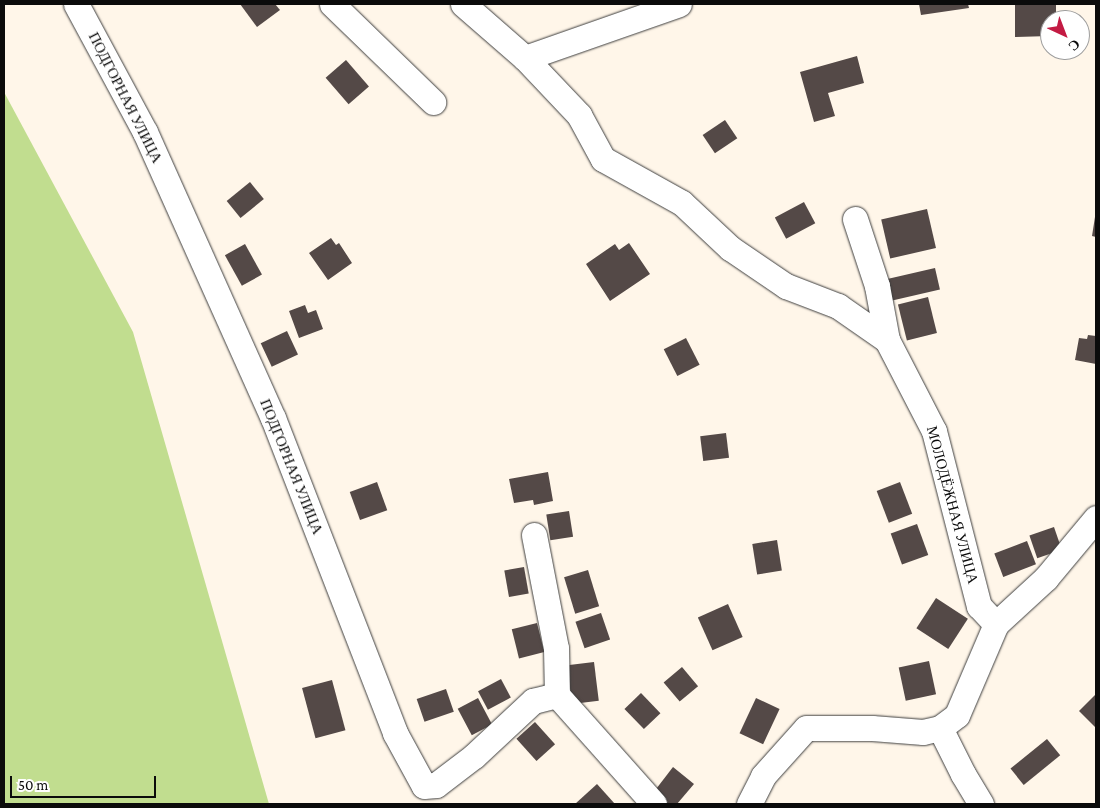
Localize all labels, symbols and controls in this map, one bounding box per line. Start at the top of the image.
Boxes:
north arrow [1040,10,1090,60]
street label: ПОДГОРНАЯ УЛИЦА [84,29,166,167]
text: С [1065,36,1084,55]
street label: ПОДГОРНАЯ УЛИЦА [256,397,326,537]
street label: МОЛОДЁЖНАЯ УЛИЦА [922,424,982,586]
scale bar [12,766,159,798]
text: 50 m [18,777,48,793]

